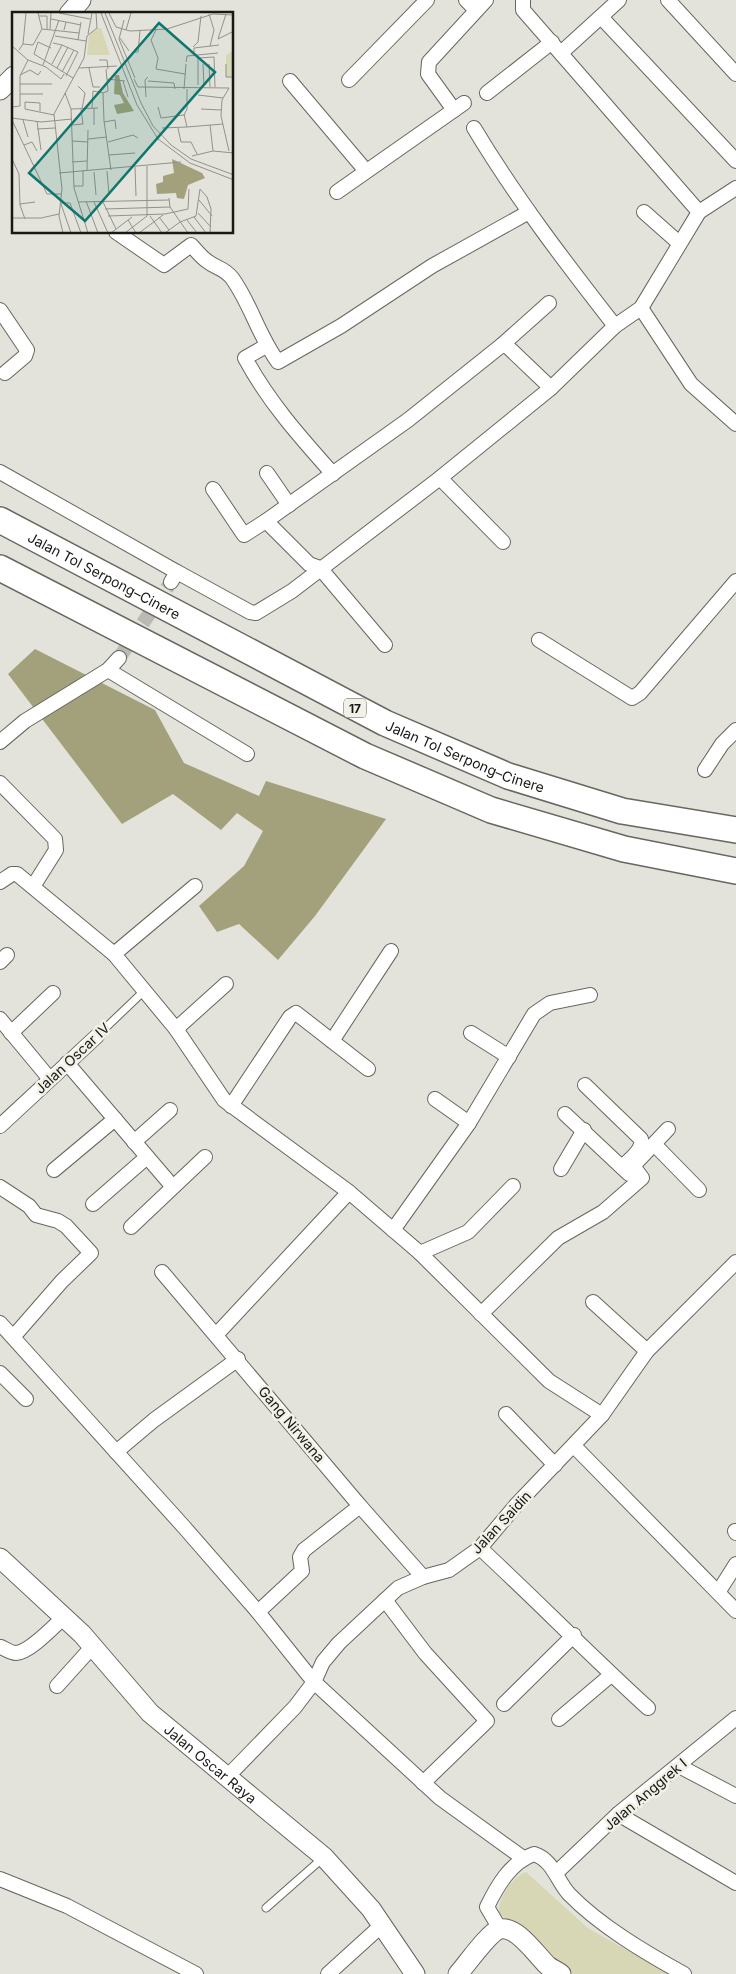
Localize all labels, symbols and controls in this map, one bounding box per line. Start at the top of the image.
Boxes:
inset map [12,12,234,234]
street label: Jalan Tol Serpong–Cinere [25,528,183,622]
road number: 17 [344,698,366,718]
street label: Jalan Tol Serpong–Cinere [383,716,547,795]
street label: Jalan Oscar IV [31,1019,113,1097]
street label: Gang Nirwana [255,1383,329,1465]
street label: Jalan Saidin [468,1487,534,1557]
street label: Jalan Oscar Raya [161,1720,261,1807]
street label: Jalan Anggrek I [600,1754,690,1834]

